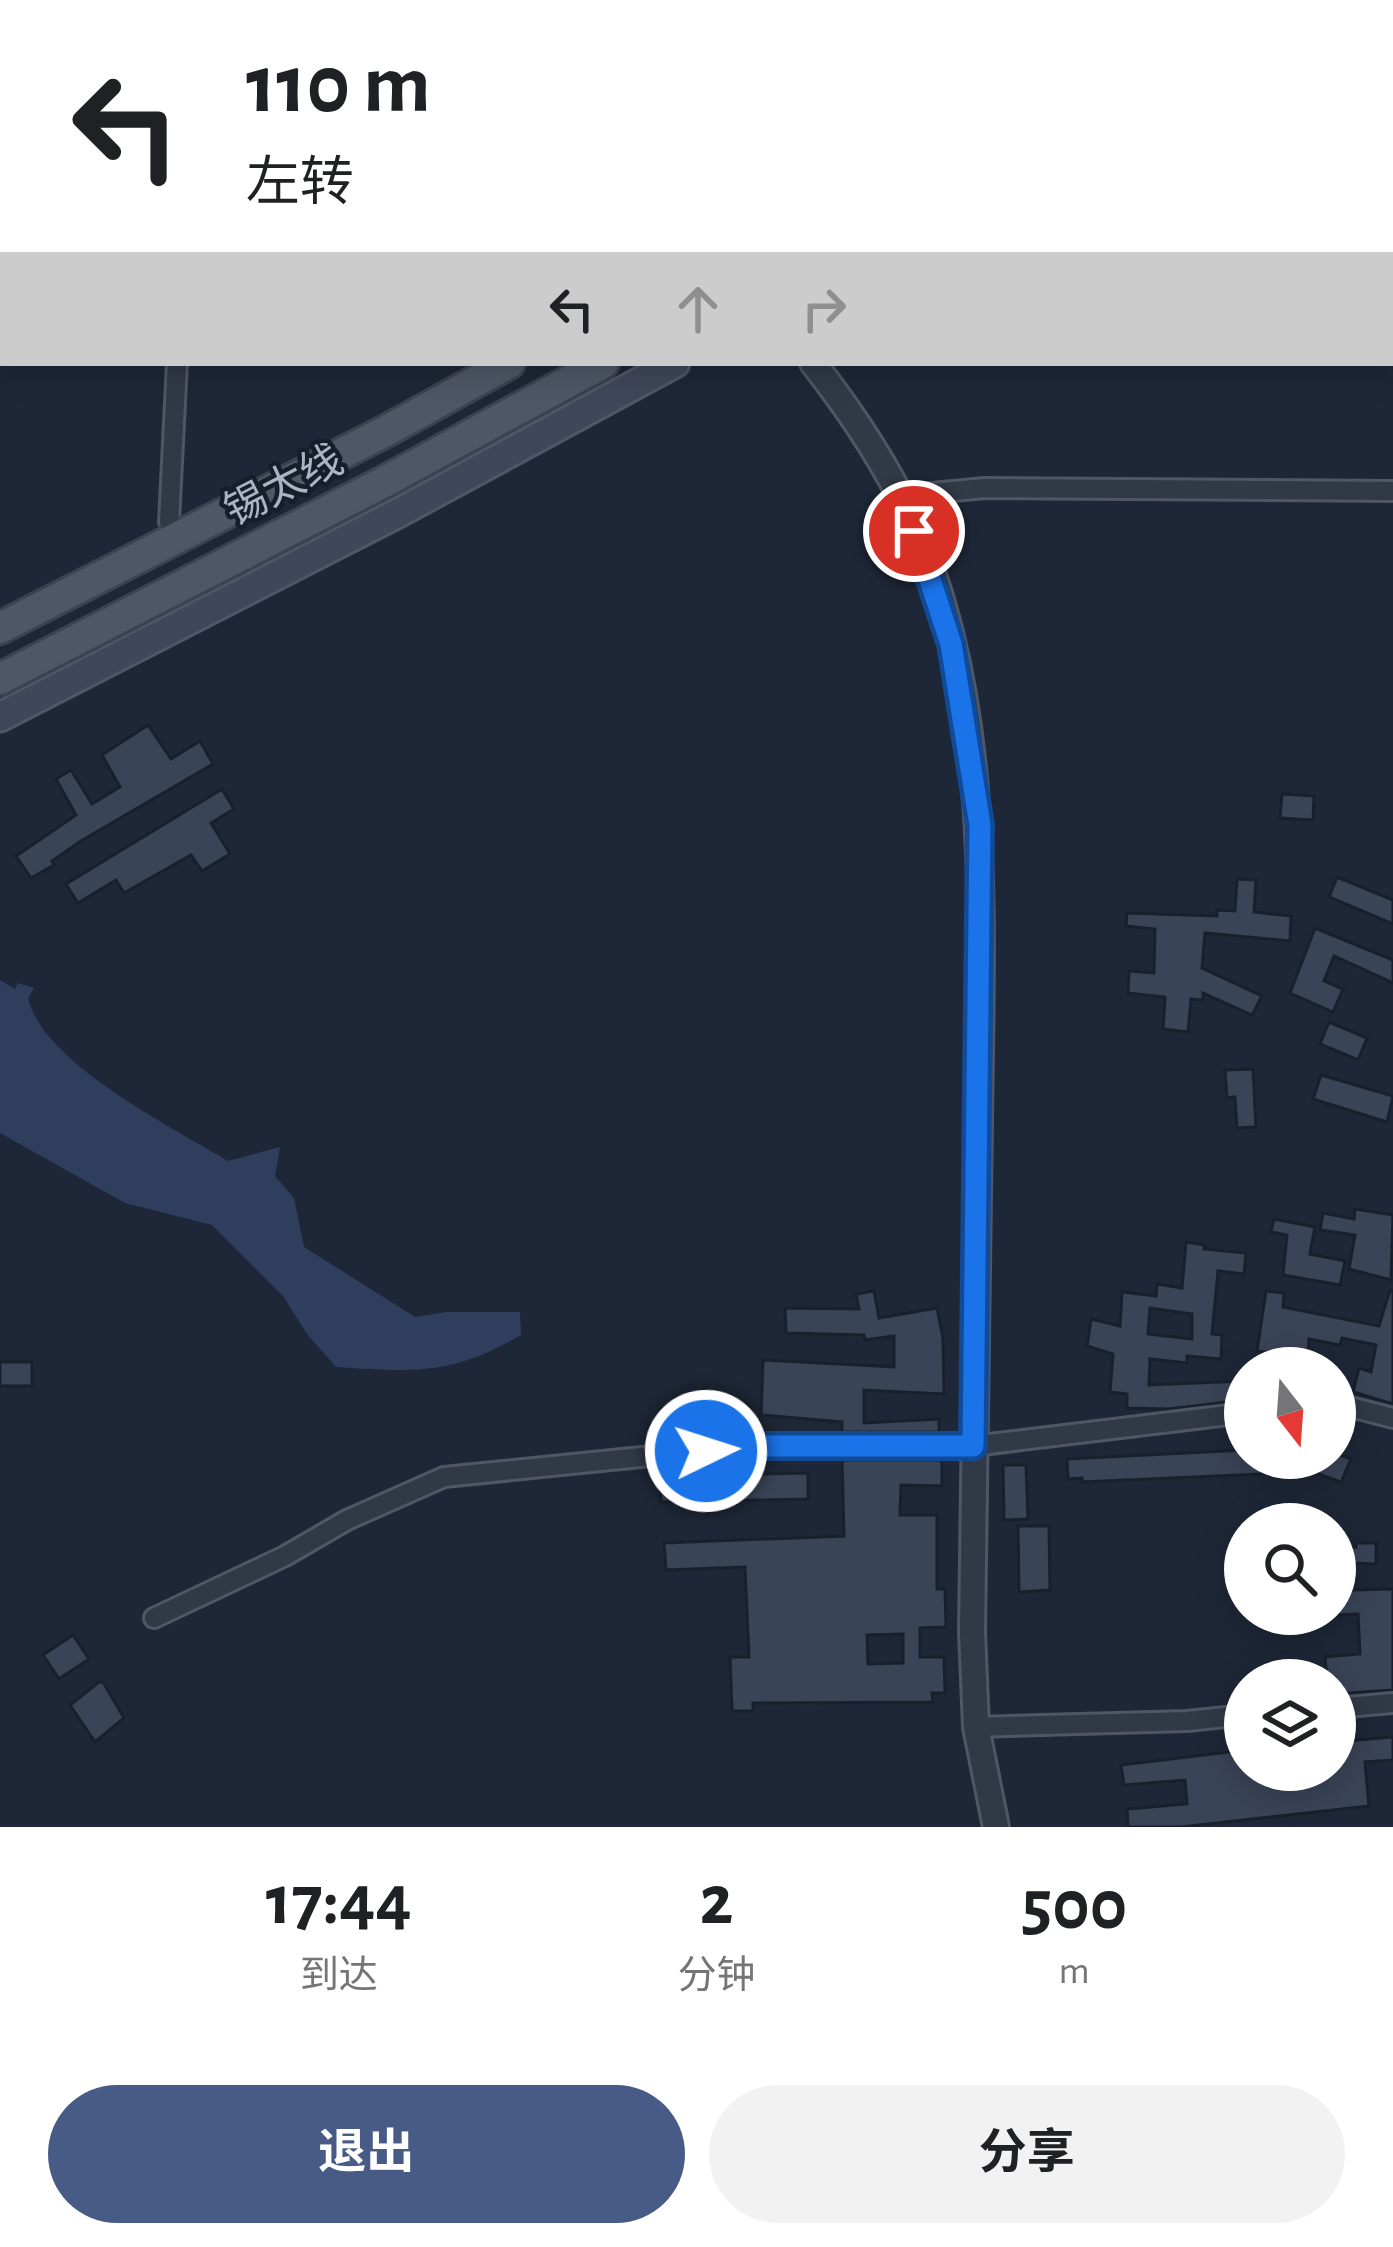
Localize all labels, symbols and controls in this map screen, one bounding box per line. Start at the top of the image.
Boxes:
text: 110 m [246,44,431,128]
icon: left [48,48,204,204]
text: 左转 [246,157,354,211]
icon: left [539,276,605,342]
icon: ahead [665,276,731,342]
icon: right [791,276,857,342]
street label: 锡太线 [217,437,350,533]
pin [863,480,965,582]
icon: arrive [881,498,947,564]
north arrow [1224,1347,1356,1479]
map controls [1224,1347,1356,1791]
position arrow [643,1388,769,1514]
button: search [1224,1503,1356,1635]
button: layers [1224,1659,1356,1791]
text: 17:44 [266,1865,412,1937]
text: 2 [699,1865,733,1937]
text: 500 [1021,1870,1127,1942]
text: m [1059,1952,1090,1991]
text: 到达 [300,1957,378,1996]
text: 分钟 [677,1957,755,1996]
button: 退出 [48,2085,685,2223]
button: 分享 [709,2085,1345,2223]

